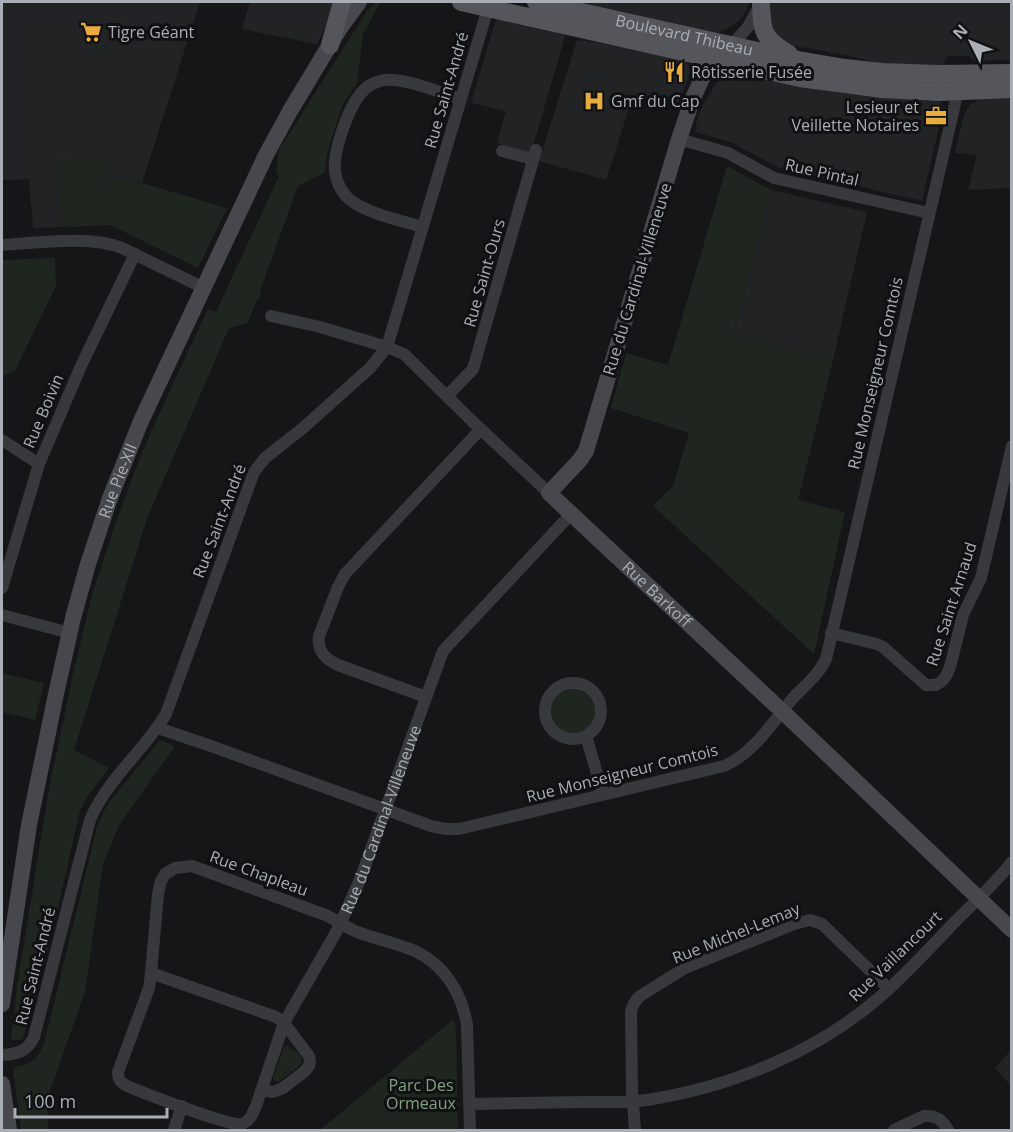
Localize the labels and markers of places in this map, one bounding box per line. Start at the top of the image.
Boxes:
supermarket icon: Tigre Géant [79,20,103,44]
place label: Tigre Géant [108,21,195,43]
restaurant icon: Rôtisserie Fusée [662,60,686,84]
place label: Rôtisserie Fusée [691,61,812,83]
hospital icon: Gmf du Cap [582,89,606,113]
place label: Gmf du Cap [611,90,700,112]
place label: Lesieur et Veillette Notaires [791,96,919,136]
office icon: Lesieur et Veillette Notaires [924,104,948,128]

